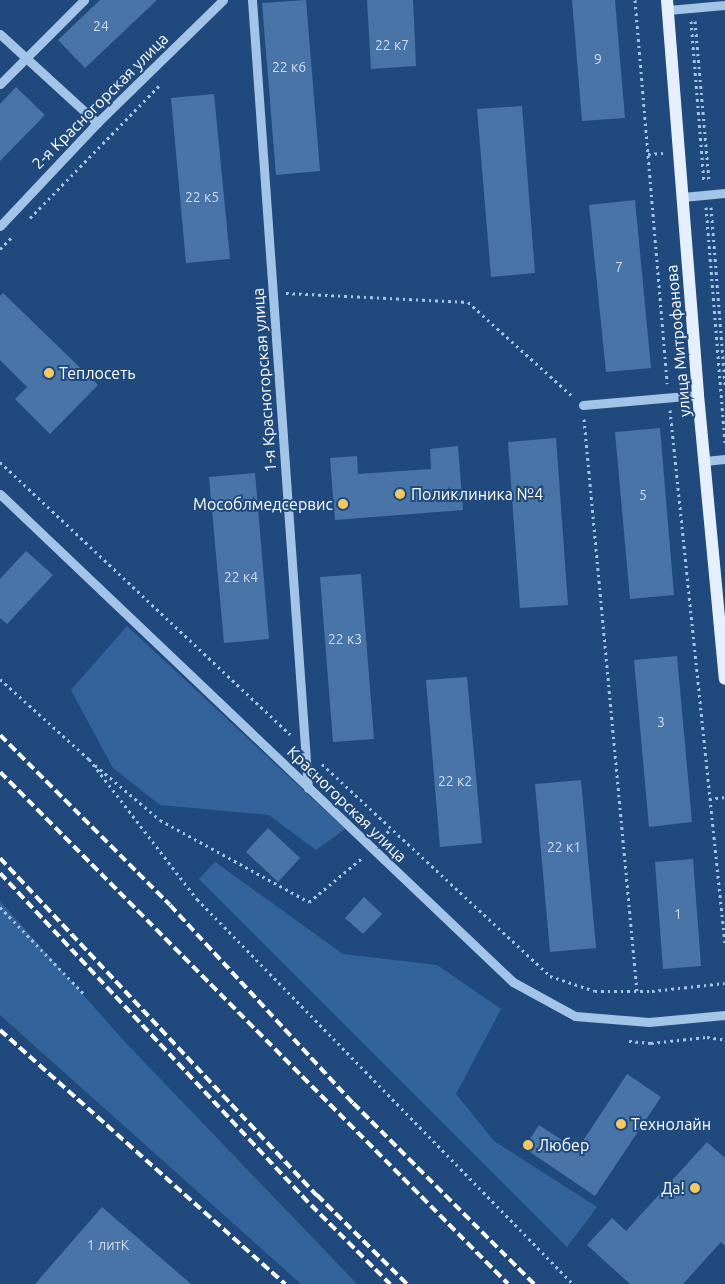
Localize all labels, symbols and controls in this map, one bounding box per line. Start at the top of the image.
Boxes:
house number: 24 [93,18,109,34]
street label: 2-я Красногорская улица [28,29,172,173]
house number: 22 к7 [375,37,409,53]
house number: 9 [594,51,602,67]
house number: 22 к6 [272,59,306,75]
house number: 22 к5 [185,189,219,205]
house number: 7 [615,259,623,275]
street label: улица Митрофанова [662,264,694,418]
street label: 1-я Красногорская улица [248,287,280,473]
place label: Теплосеть [59,363,136,383]
marker: Теплосеть [43,367,55,379]
place label: Поликлиника №4 [411,484,543,504]
marker: Поликлиника №4 [393,487,407,501]
house number: 5 [639,487,647,503]
place label: Мособлмедсервис [193,494,333,514]
marker: Мособлмедсервис [337,498,349,510]
house number: 22 к4 [224,569,258,585]
house number: 22 к3 [328,631,362,647]
house number: 3 [657,714,665,730]
street label: Красногорская улица [283,742,411,866]
house number: 22 к2 [438,773,472,789]
house number: 22 к1 [547,839,581,855]
house number: 1 [674,906,682,922]
place label: Технолайн [631,1114,711,1134]
marker: Технолайн [615,1118,627,1130]
place label: Любер [538,1135,589,1155]
marker: Любер [522,1139,534,1151]
place label: Да! [661,1178,685,1198]
marker: Да! [689,1182,701,1194]
house number: 1 литК [87,1237,129,1253]

